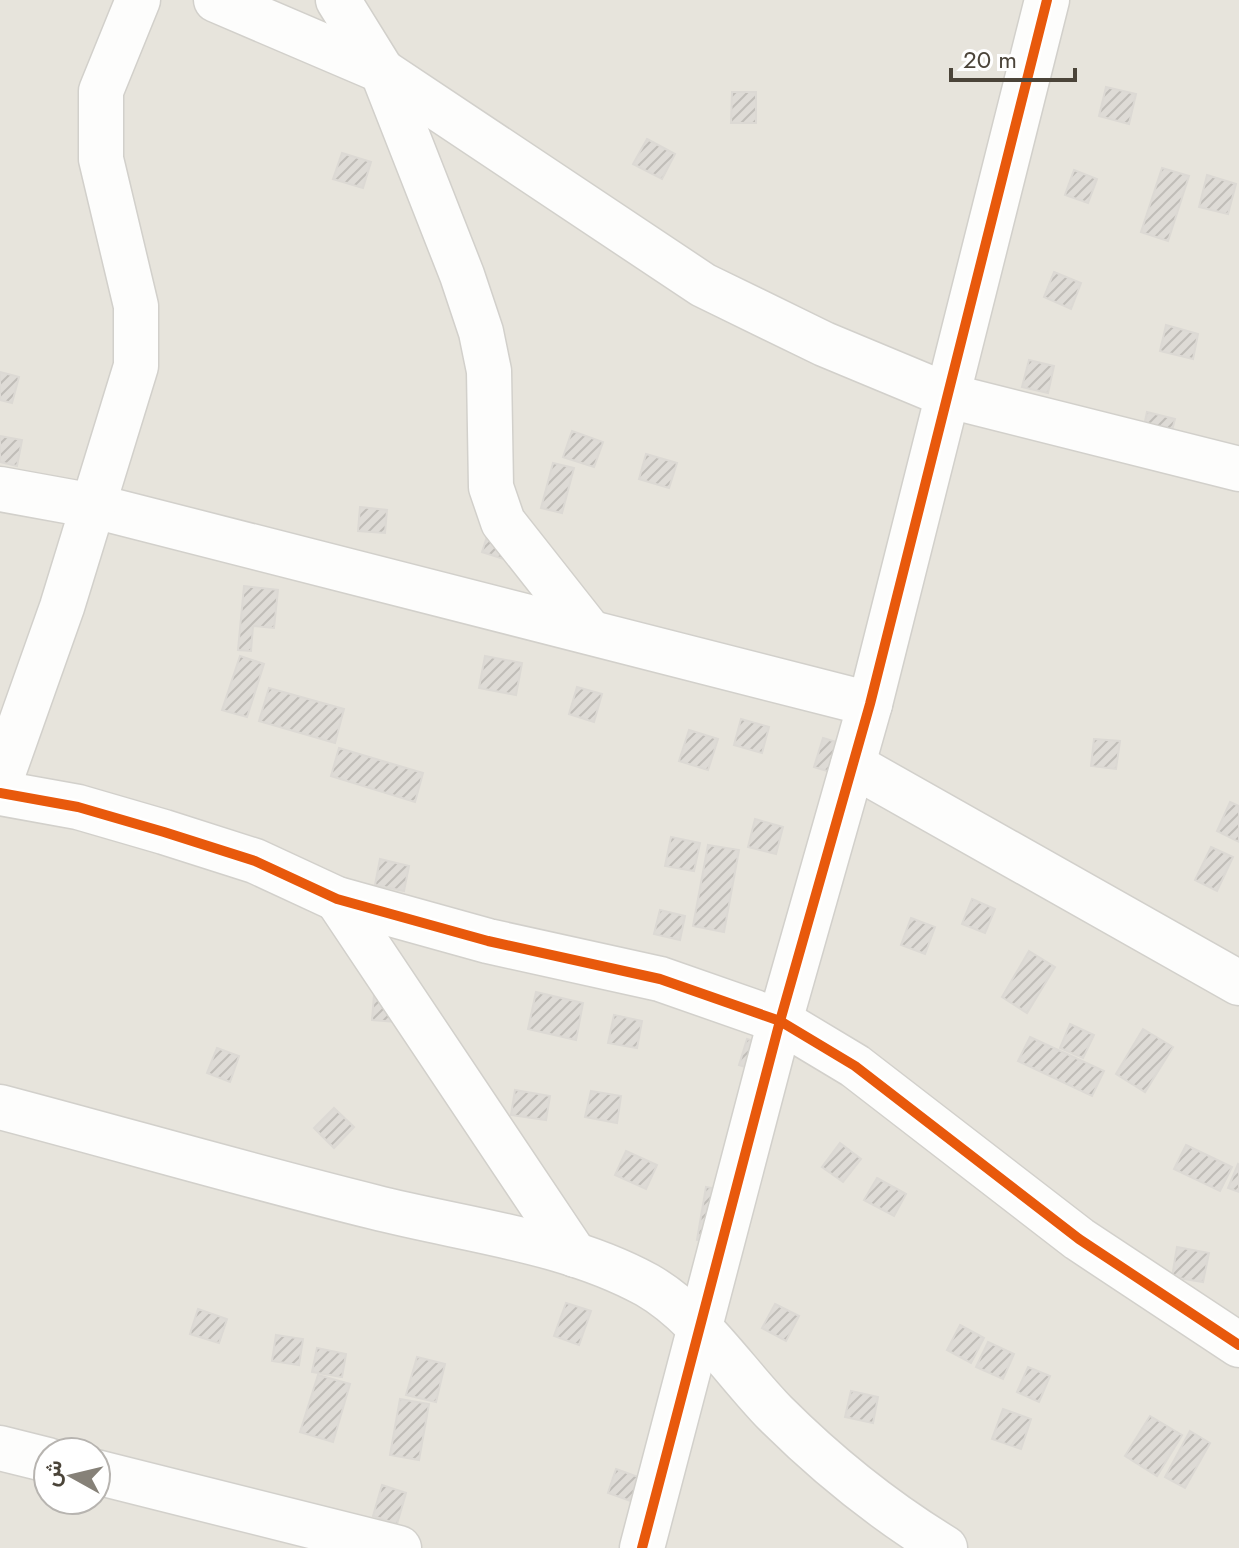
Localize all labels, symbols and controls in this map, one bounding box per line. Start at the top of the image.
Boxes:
scale bar [951,32,1075,82]
text: 20 m [963,42,1017,77]
north arrow [32,1436,112,1516]
text: ش [35,1458,70,1489]

